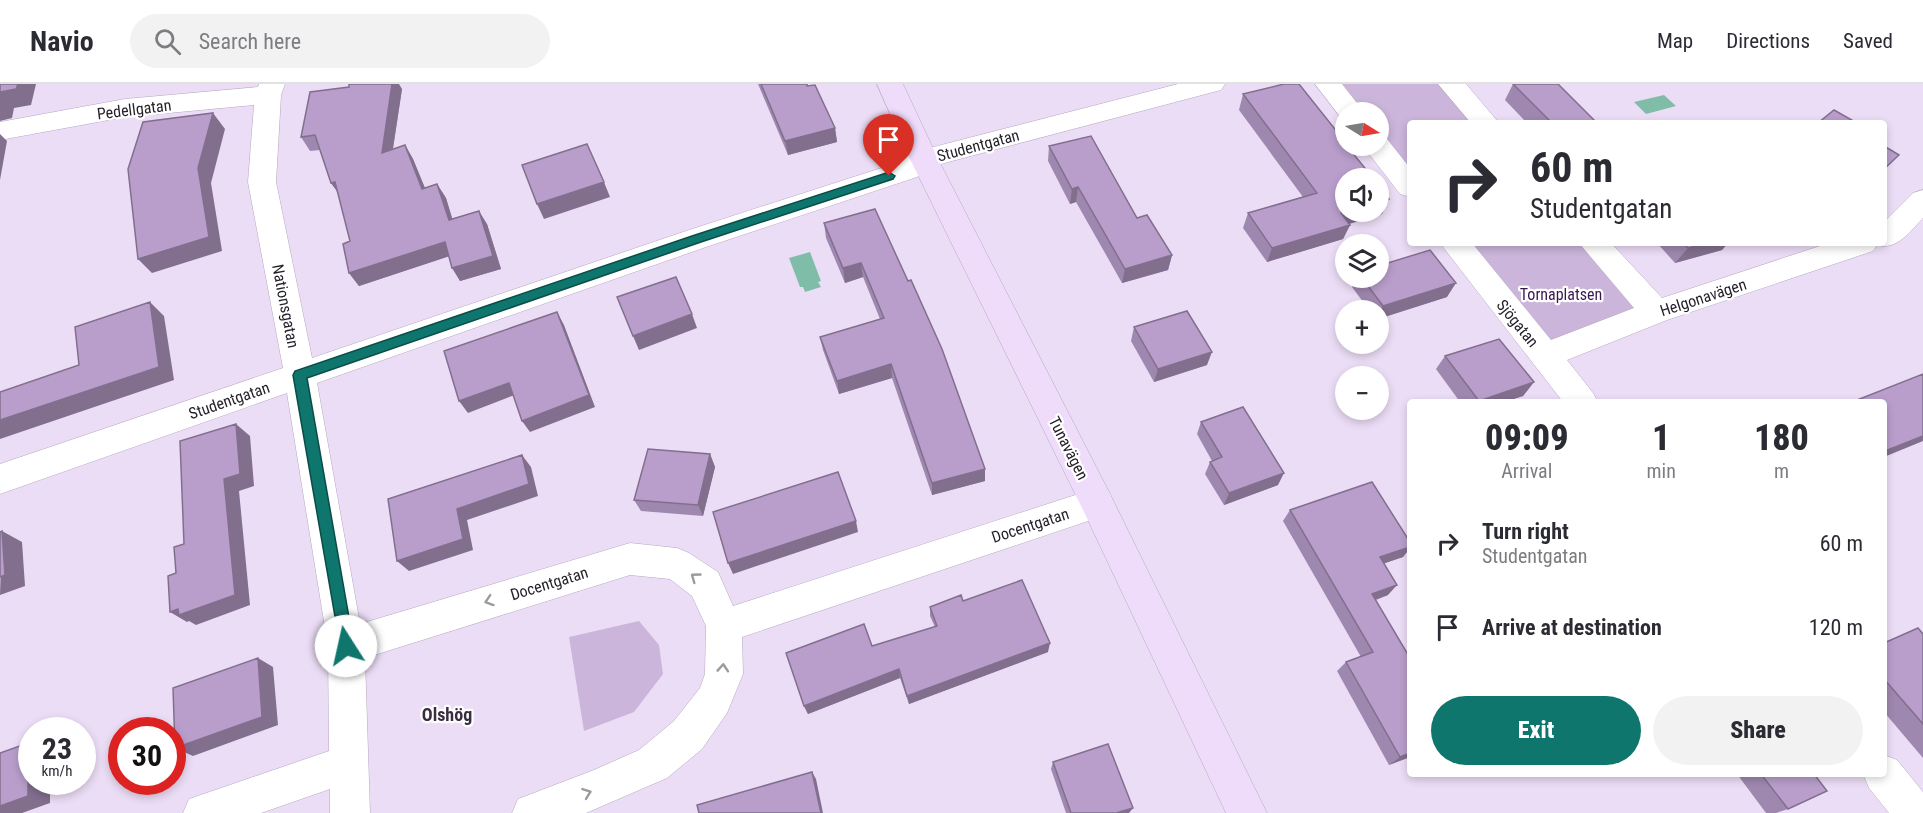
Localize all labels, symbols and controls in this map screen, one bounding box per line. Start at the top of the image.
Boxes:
search box [130,14,550,68]
text: Navio [30,25,94,58]
icon: search [151,25,184,58]
text: Search here [199,29,301,54]
text: Map [1657,29,1693,53]
text: Directions [1726,29,1810,53]
text: Saved [1843,29,1893,53]
street label: Pedellgatan [96,96,172,123]
north arrow [1335,102,1389,156]
map controls [1335,102,1389,420]
pin [863,114,914,176]
icon: arrive [872,123,905,156]
street label: Studentgatan [935,125,1021,166]
text: 60 m [1530,143,1613,192]
icon: right [1431,144,1509,222]
button: sound [1335,168,1389,222]
text: Studentgatan [1530,193,1672,225]
button: layers [1335,234,1389,288]
street label: Nationsgatan [268,263,303,350]
street label: Helgonavägen [1657,275,1749,320]
park label: Tornaplatsen [1520,285,1602,304]
street label: Sjögatan [1493,296,1542,351]
button: + [1335,300,1389,354]
button: − [1335,366,1389,420]
street label: Studentgatan [186,378,272,423]
street label: Tunavägen [1045,414,1092,483]
text: 09:09 [1485,417,1568,459]
text: 1 [1652,417,1670,459]
text: 180 [1754,417,1809,459]
text: Arrival [1501,459,1552,483]
text: min [1647,459,1676,483]
text: m [1774,459,1789,483]
street label: Docentgatan [989,504,1071,547]
text: Turn right [1482,519,1569,544]
icon: right [1431,527,1464,560]
text: 60 m [1820,531,1863,556]
text: Studentgatan [1482,544,1588,568]
street label: Docentgatan [508,563,590,604]
one-way arrow [690,573,701,584]
one-way arrow [484,594,495,606]
icon: arrive [1431,611,1464,644]
position arrow [314,614,378,678]
text: Arrive at destination [1482,615,1662,640]
text: 120 m [1809,615,1863,640]
one-way arrow [717,663,730,672]
button: Exit [1431,696,1641,765]
button: Share [1653,696,1863,765]
district label: Olshög [422,704,472,725]
speed limit sign: 30 [108,717,186,795]
text: 23 [42,731,72,766]
text: km/h [42,762,72,780]
one-way arrow [581,788,592,800]

